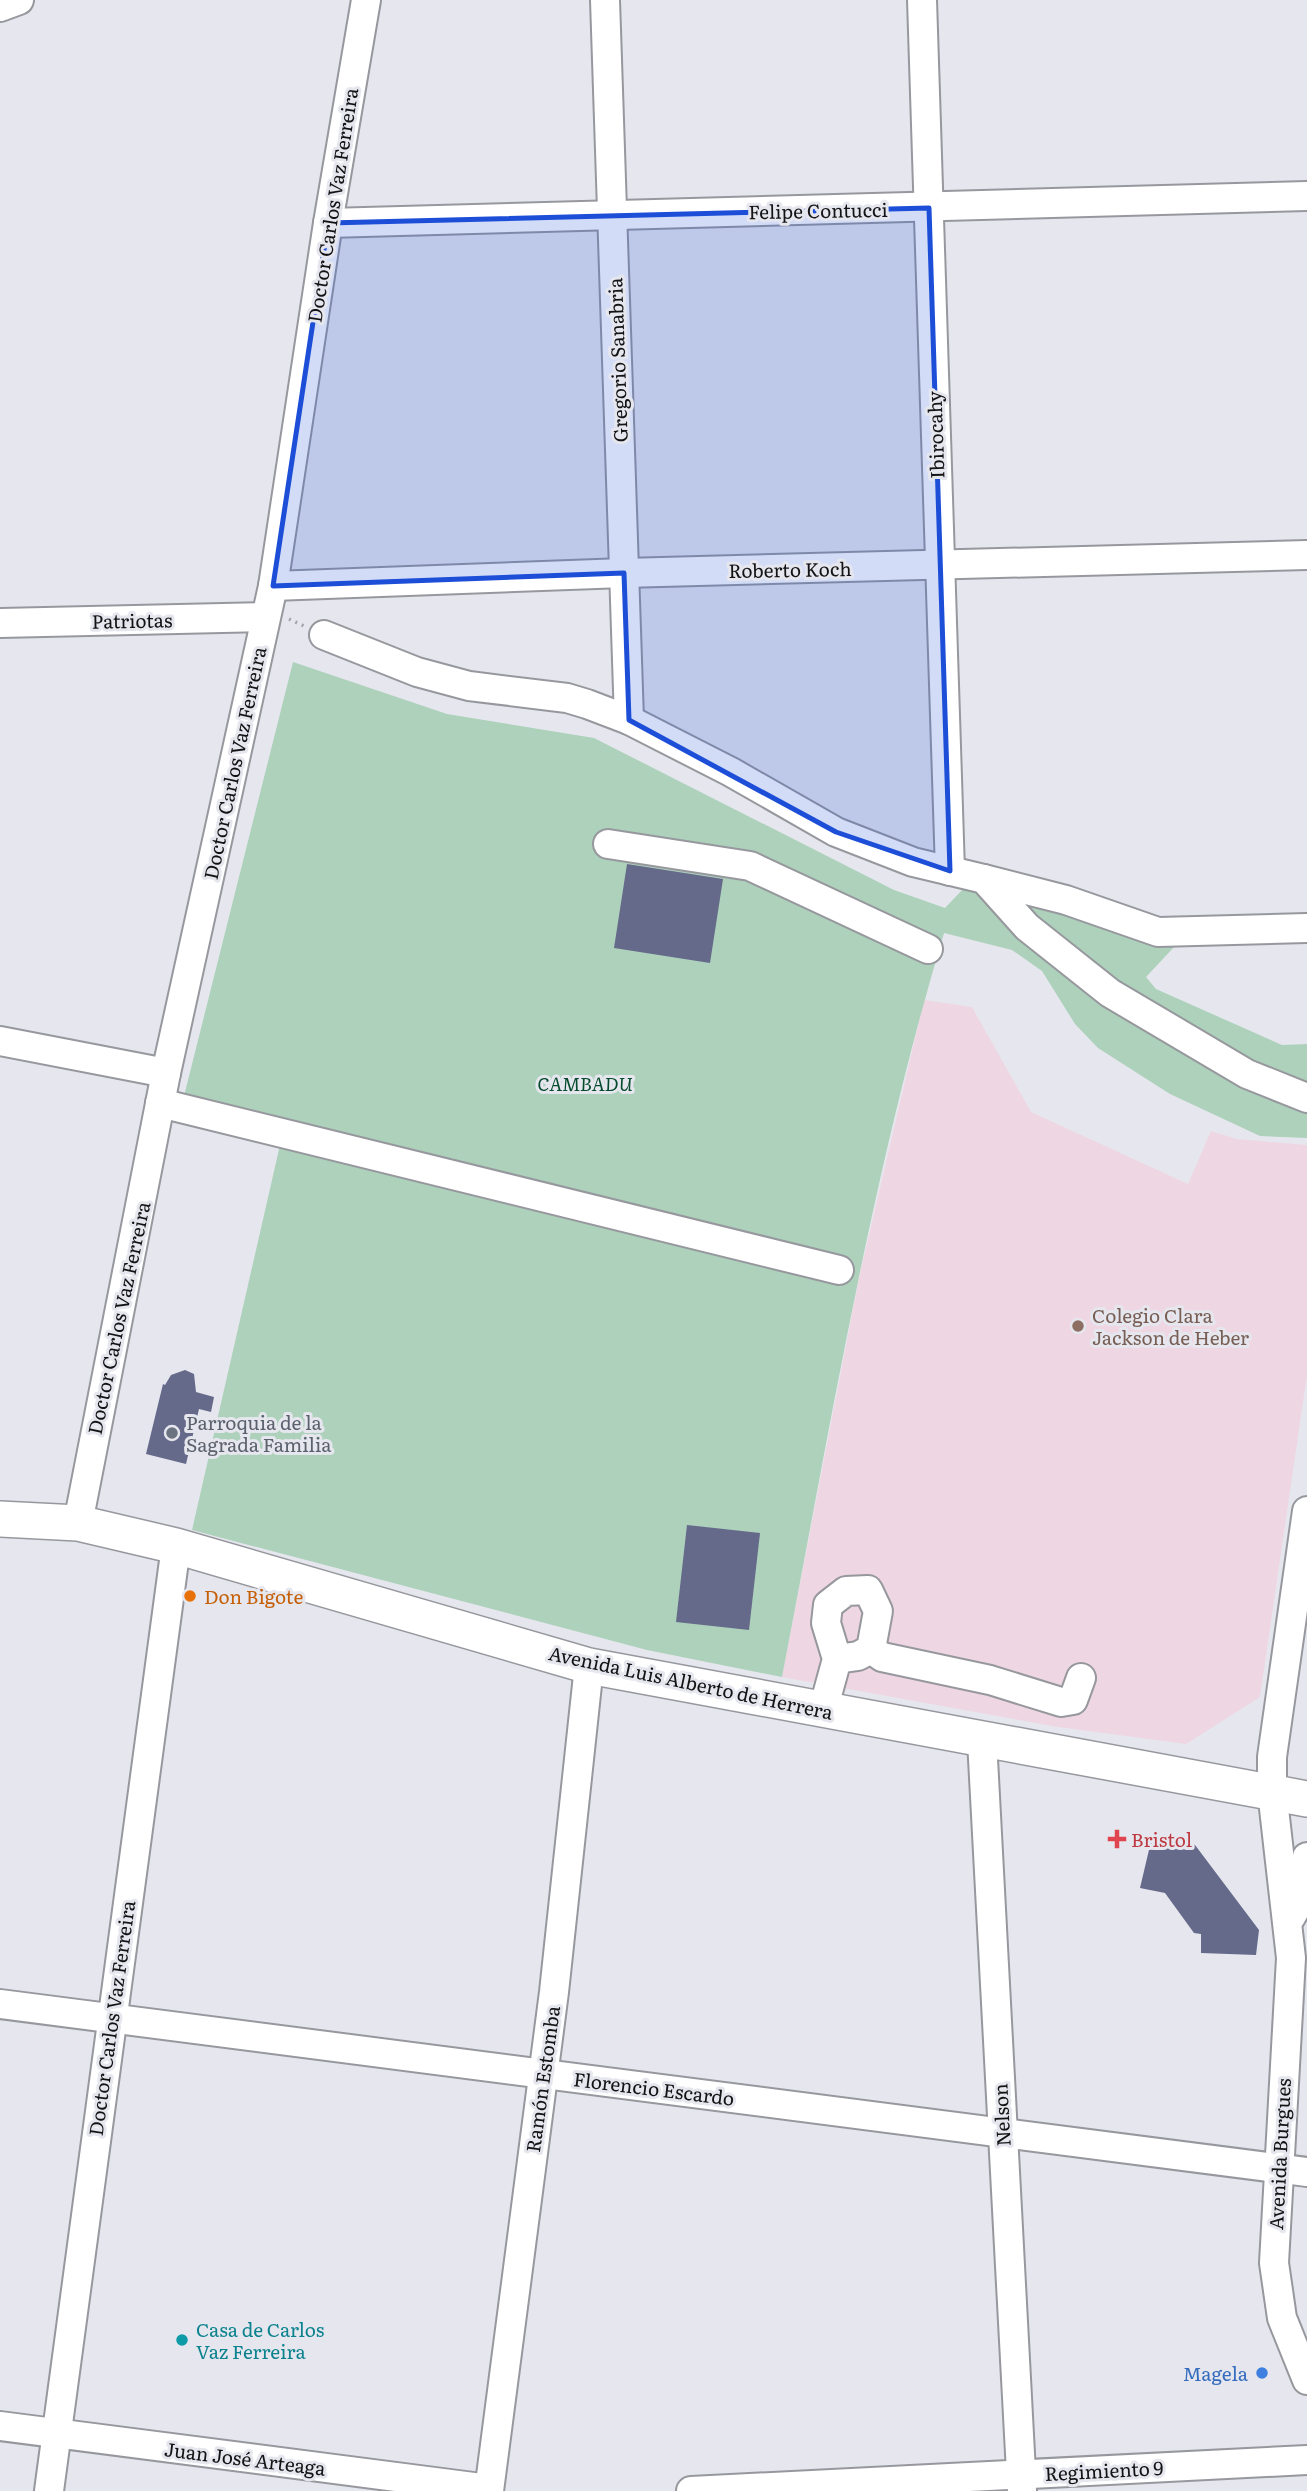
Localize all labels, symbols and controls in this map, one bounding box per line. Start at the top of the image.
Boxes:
street label: Doctor Carlos Vaz Ferreira [300,85,365,324]
street label: Felipe Contucci [748,195,888,225]
street label: Gregorio Sanabria [600,276,634,443]
street label: Ibirocahy [919,391,951,479]
street label: Roberto Koch [728,554,852,584]
street label: Patriotas [91,605,173,635]
street label: Doctor Carlos Vaz Ferreira [196,643,273,882]
park label: CAMBADU [537,1069,633,1097]
street label: Doctor Carlos Vaz Ferreira [80,1198,157,1437]
place label: Colegio Clara Jackson de Heber [1092,1301,1249,1351]
marker: Colegio Clara Jackson de Heber [1070,1318,1086,1334]
place label: Parroquia de la Sagrada Familia [186,1408,332,1458]
marker: Parroquia de la Sagrada Familia [164,1425,180,1441]
place label: Don Bigote [204,1582,303,1610]
marker: Don Bigote [182,1588,198,1604]
street label: Avenida Luis Alberto de Herrera [546,1638,836,1726]
place label: Bristol [1131,1825,1192,1853]
marker: Bristol [1109,1831,1125,1847]
street label: Doctor Carlos Vaz Ferreira [81,1898,141,2137]
street label: Ramón Estomba [518,2003,566,2154]
street label: Florencio Escardo [572,2064,736,2112]
street label: Avenida Burgues [1261,2077,1297,2230]
street label: Nelson [985,2083,1017,2147]
place label: Casa de Carlos Vaz Ferreira [196,2315,325,2365]
marker: Casa de Carlos Vaz Ferreira [174,2332,190,2348]
place label: Magela [1183,2359,1249,2387]
marker: Magela [1254,2365,1270,2381]
street label: Juan José Arteaga [163,2434,328,2482]
street label: Regimiento 9 [1044,2453,1164,2487]

